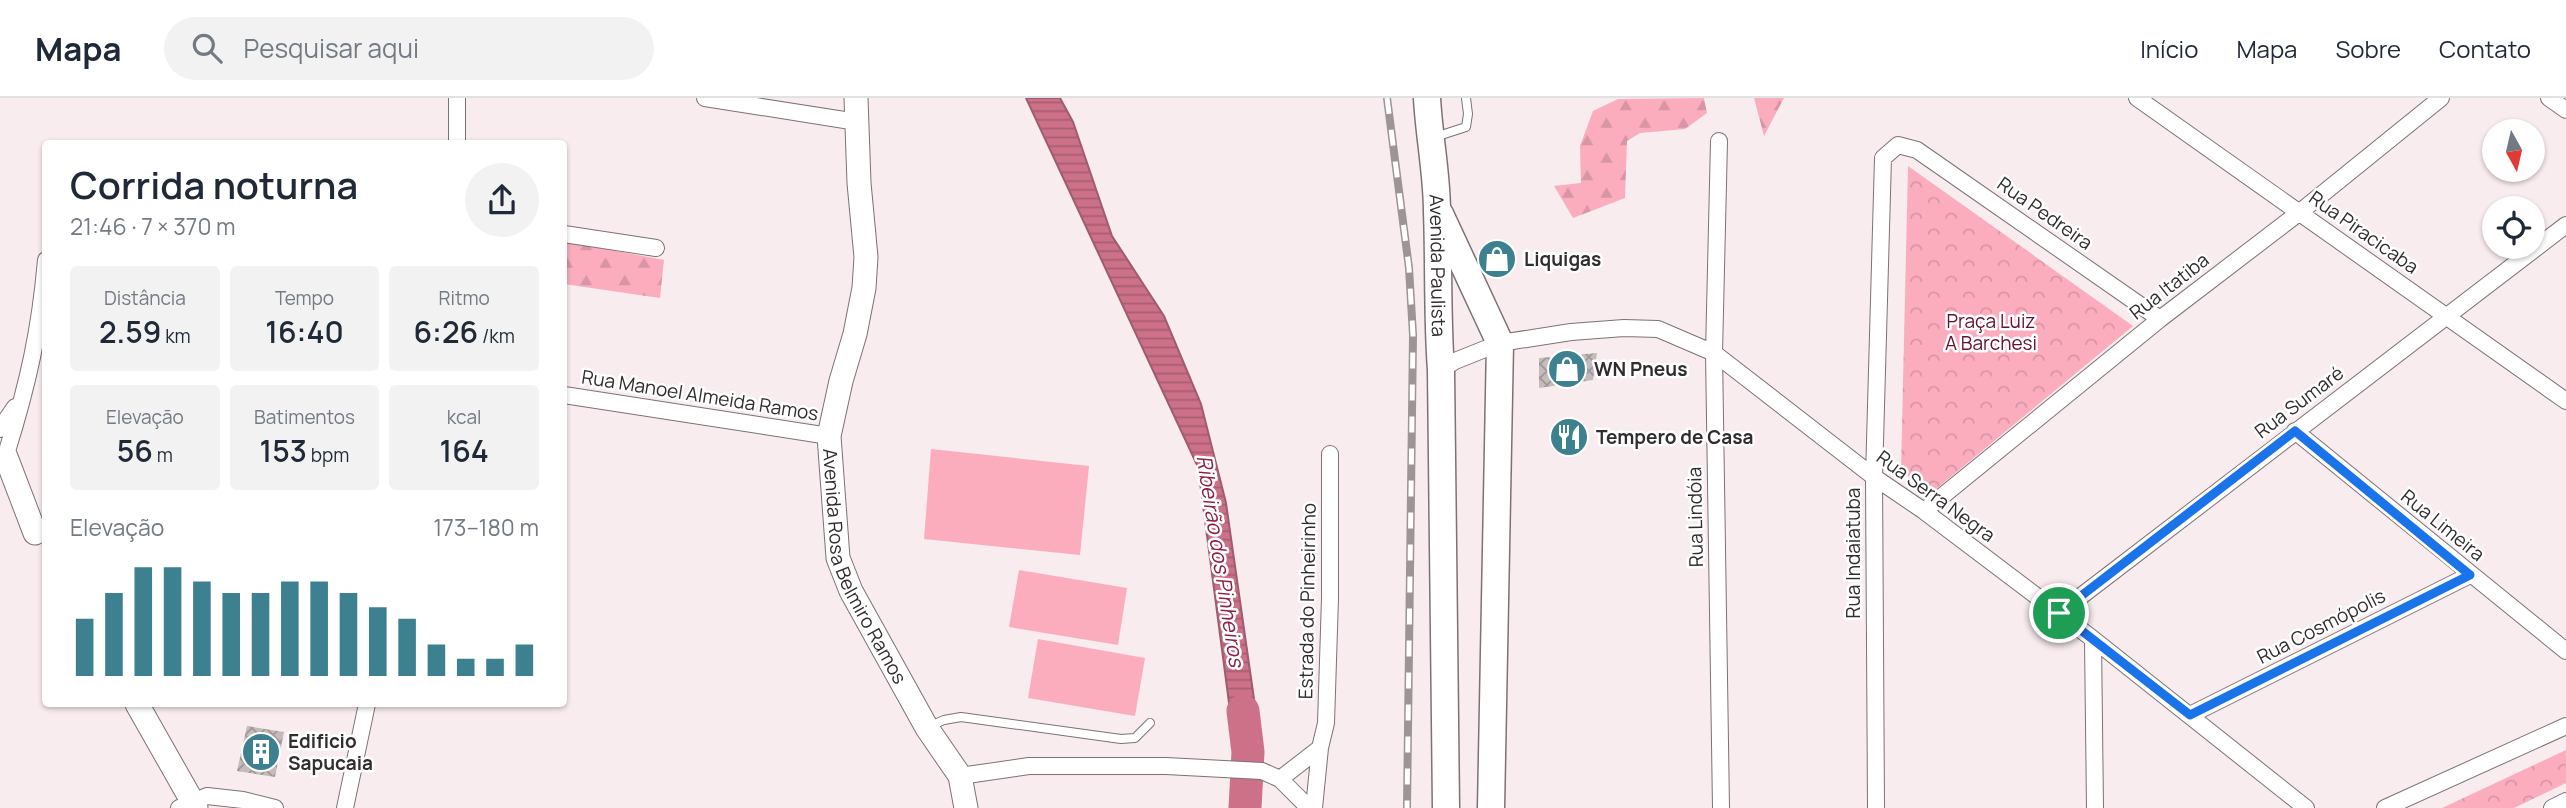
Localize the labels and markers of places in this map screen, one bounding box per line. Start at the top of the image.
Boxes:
shop icon: Liquigas [1476,238,1518,280]
place label: Liquigas [1524,246,1601,272]
shop icon: WN Pneus [1546,348,1588,390]
place label: WN Pneus [1594,356,1687,382]
restaurant icon: Tempero de Casa [1548,416,1590,458]
place label: Tempero de Casa [1596,424,1753,450]
pin [2029,583,2089,643]
place label: Edificio Sapucaia [288,728,373,776]
building icon: Edificio Sapucaia [240,731,282,773]

